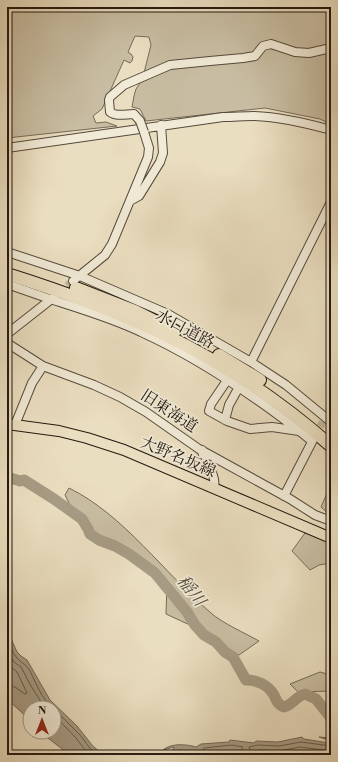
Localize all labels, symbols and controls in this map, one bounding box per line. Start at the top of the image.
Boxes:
street label: 水口道路 [152,305,218,353]
street label: 旧東海道 [137,385,201,437]
street label: 大野名坂線 [137,432,219,482]
water label: 稲川 [172,571,211,613]
north arrow [22,700,62,740]
text: N [38,704,47,718]

